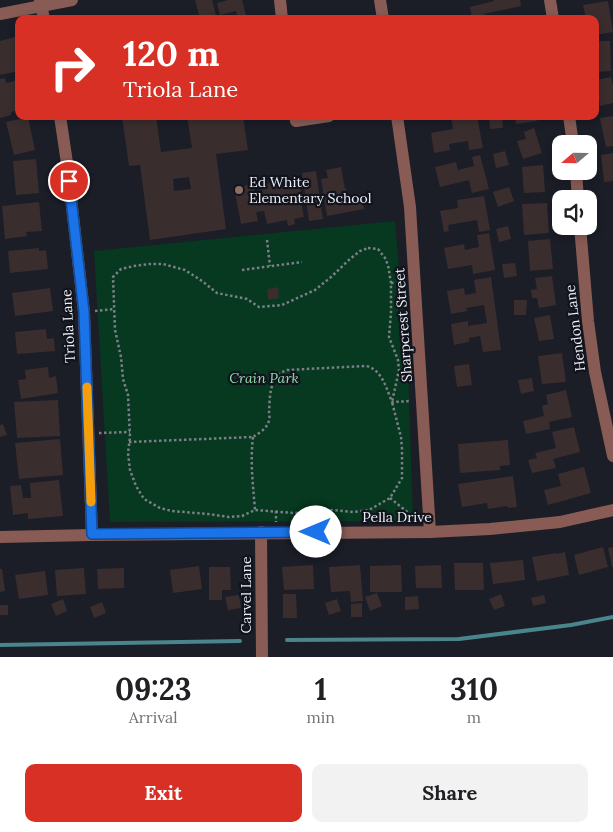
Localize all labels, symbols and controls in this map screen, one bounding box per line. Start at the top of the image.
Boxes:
text: 120 m [123,31,220,76]
icon: right [40,35,105,100]
text: Triola Lane [123,75,238,103]
north arrow [552,135,598,180]
map controls [552,135,597,235]
pin [48,160,90,202]
icon: arrive [55,167,83,195]
place label: Ed White Elementary School [249,173,372,207]
marker: Ed White Elementary School [233,184,245,196]
button: sound [552,190,597,235]
street label: Sharpcrest Street [390,267,416,383]
street label: Hendon Lane [561,283,589,372]
street label: Triola Lane [57,288,79,363]
park label: Crain Park [229,369,299,387]
position arrow [289,505,341,557]
street label: Pella Drive [362,508,432,526]
street label: Carvel Lane [237,556,255,633]
text: 09:23 [115,670,192,708]
text: 1 [315,670,327,708]
text: 310 [450,670,498,708]
text: Arrival [129,707,178,727]
text: min [307,707,335,727]
text: m [467,707,481,727]
button: Exit [25,764,302,822]
button: Share [312,764,588,822]

